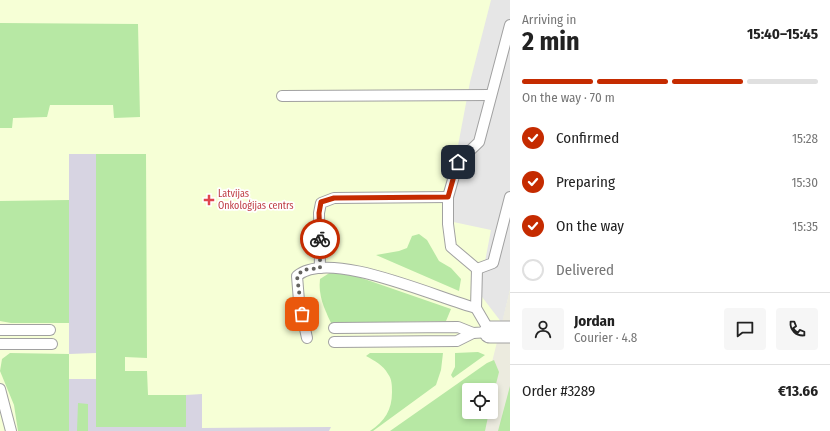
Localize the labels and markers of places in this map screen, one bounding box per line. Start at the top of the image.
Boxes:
pin [441,145,475,179]
place label: Latvijas Onkoloģijas centrs [218,188,294,212]
marker: Latvijas Onkoloģijas centrs [203,194,215,206]
pin [285,297,319,331]

